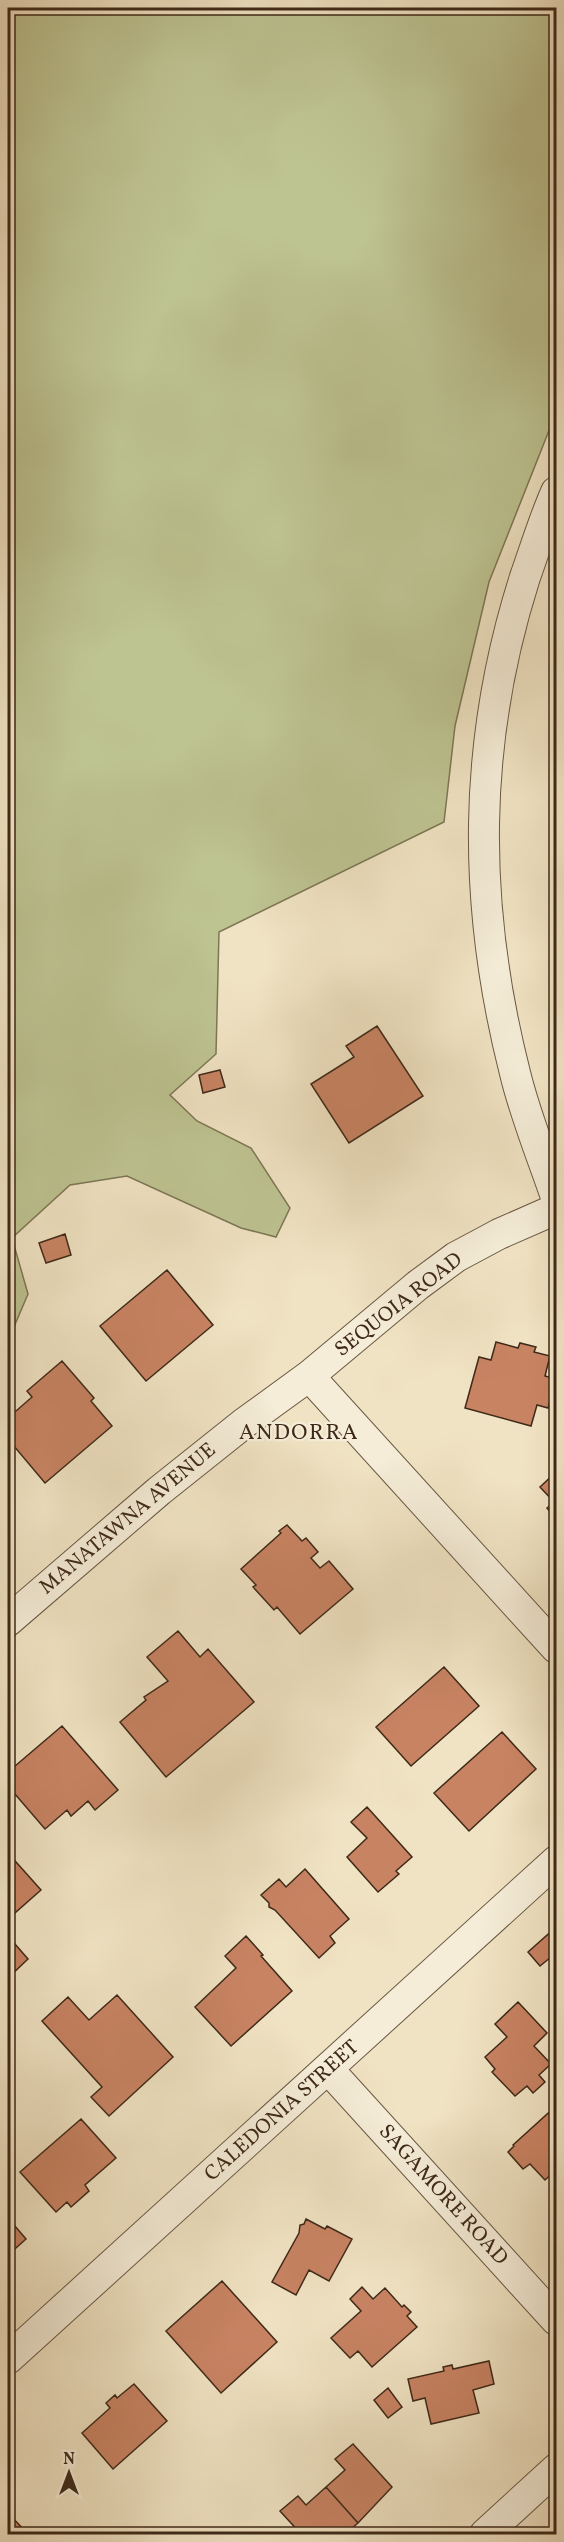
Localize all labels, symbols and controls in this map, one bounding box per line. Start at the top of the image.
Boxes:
street label: SEQUOIA ROAD [329,1246,469,1364]
district label: ANDORRA [239,1418,359,1449]
street label: MANATAWNA AVENUE [34,1436,222,1602]
street label: CALEDONIA STREET [198,2034,366,2188]
street label: SAGAMORE ROAD [372,2118,514,2272]
north arrow [39,2443,99,2503]
text: N [63,2449,75,2471]

